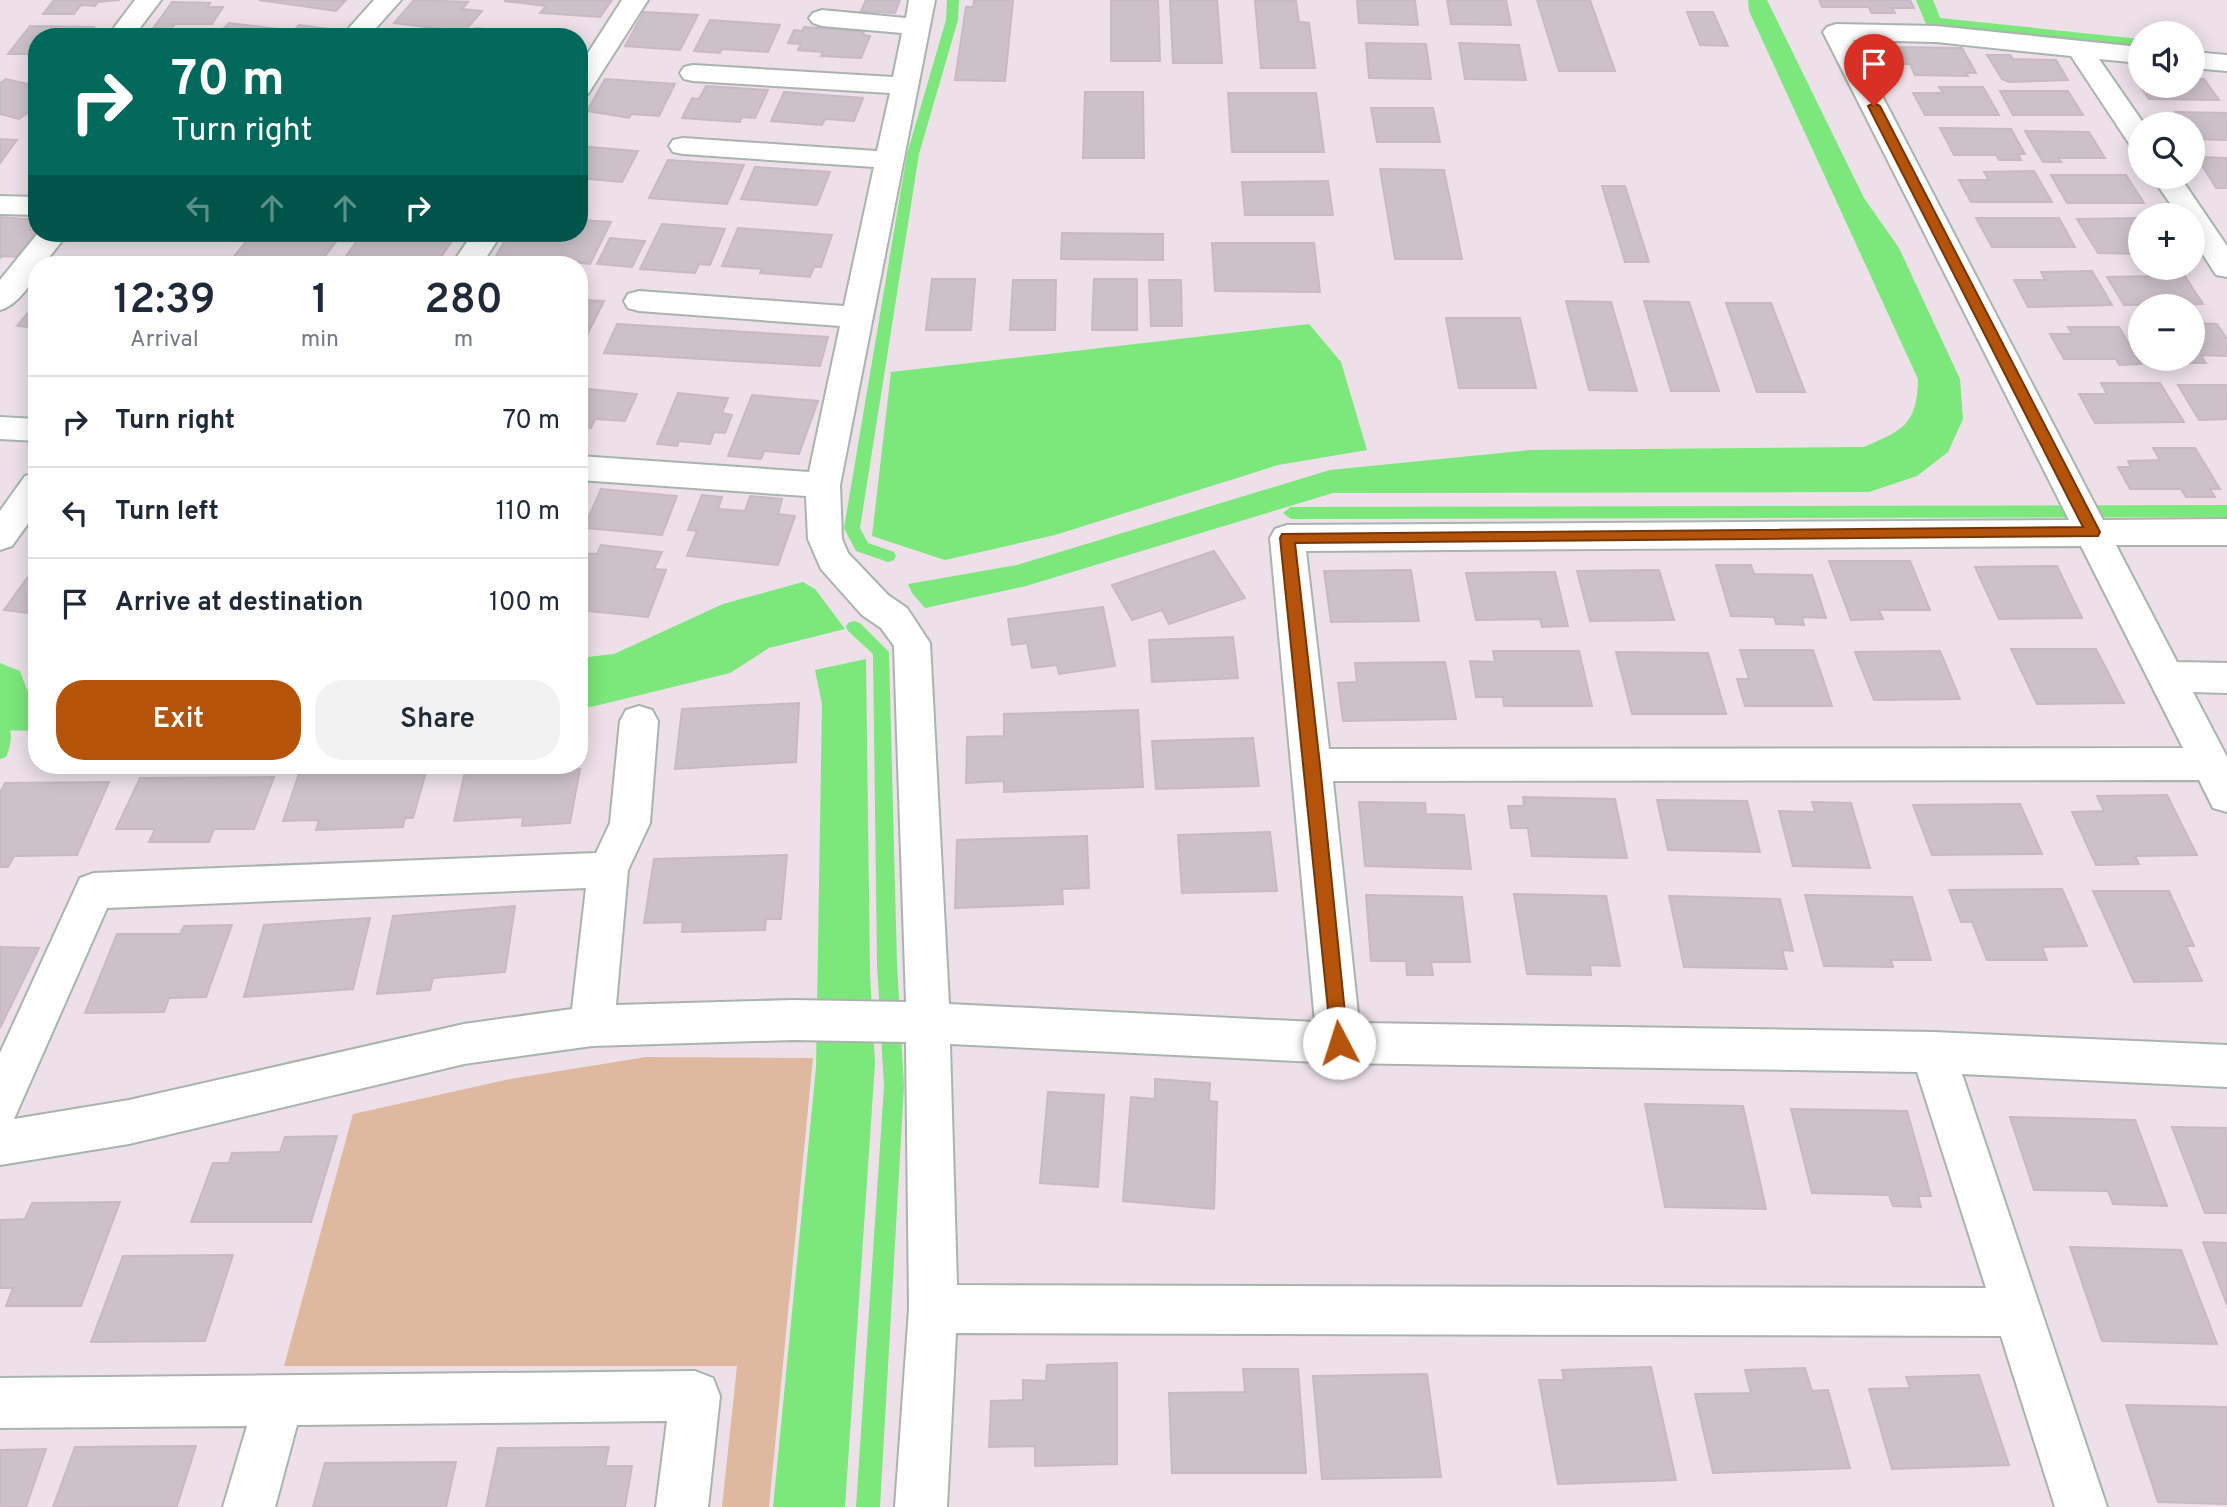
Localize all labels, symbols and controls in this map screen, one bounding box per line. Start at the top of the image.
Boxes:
map controls [2128,21,2205,371]
button: sound [2128,21,2205,98]
pin [1844,34,1904,106]
icon: arrive [1855,45,1893,83]
text: 70 m [171,51,285,113]
icon: right [56,56,147,147]
text: Turn right [171,112,313,152]
button: search [2128,112,2205,189]
icon: left [180,189,218,227]
icon: ahead [253,189,291,227]
icon: ahead [326,189,364,227]
icon: right [399,189,437,227]
button: + [2128,203,2205,280]
text: 12:39 [113,275,216,328]
text: 1 [312,275,328,328]
text: 280 [424,275,503,328]
button: − [2128,294,2205,371]
text: Arrival [130,326,199,355]
text: min [301,326,339,355]
text: m [454,326,473,355]
icon: right [56,403,94,441]
text: Turn right [115,405,235,438]
text: 70 m [502,405,560,438]
icon: left [56,494,94,532]
text: Turn left [115,496,219,529]
text: 110 m [496,496,560,529]
icon: arrive [56,585,94,623]
text: Arrive at destination [115,587,363,620]
text: 100 m [489,587,560,620]
button: Exit [56,680,301,760]
button: Share [315,680,560,760]
position arrow [1302,1006,1376,1080]

